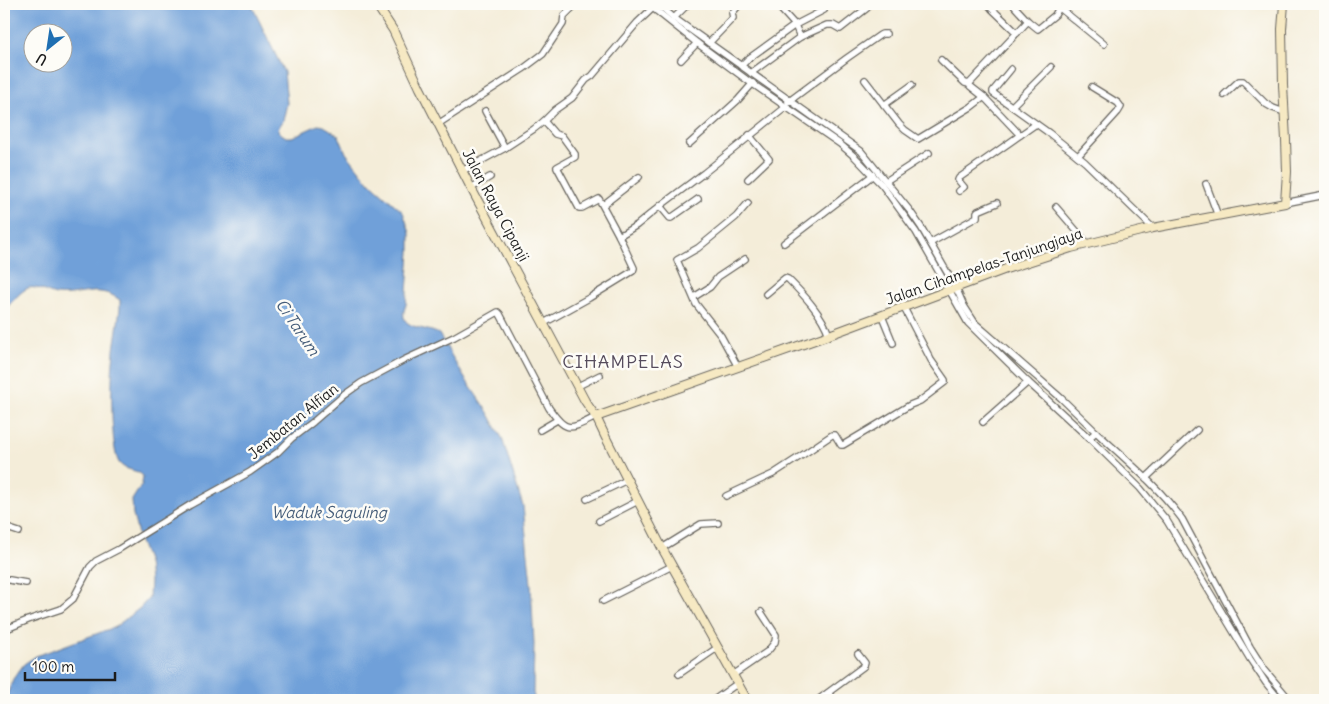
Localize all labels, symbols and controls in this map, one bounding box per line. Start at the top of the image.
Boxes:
north arrow [22,22,72,72]
text: U [33,49,50,69]
street label: Jalan Raya Cipanji [458,145,534,265]
street label: Jalan Cihampelas-Tanjungjaya [883,223,1085,309]
water label: Ci Tarum [272,295,325,360]
district label: CIHAMPELAS [562,350,684,373]
street label: Jembatan Alfian [244,379,342,463]
water label: Waduk Saguling [271,502,388,522]
scale bar [25,649,115,681]
text: 100 m [32,657,74,676]

